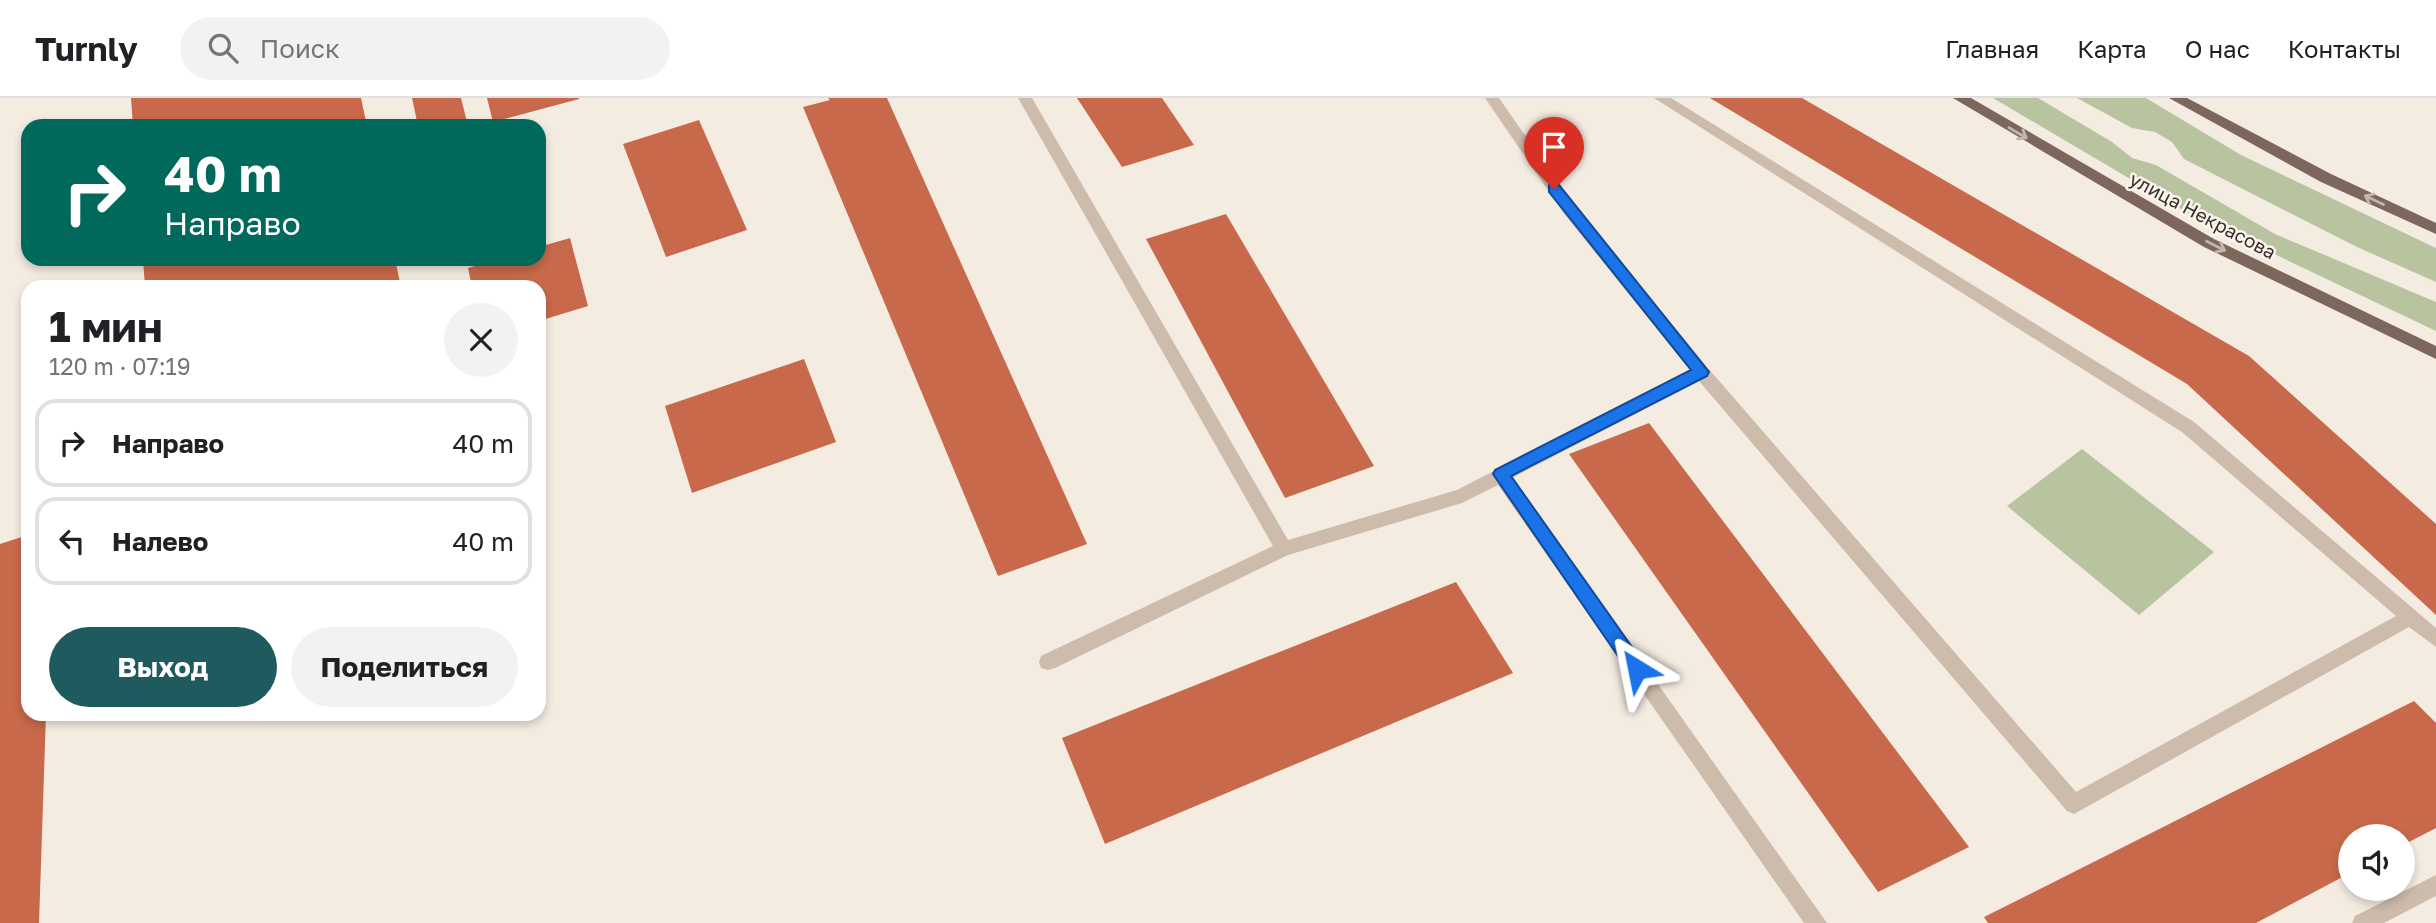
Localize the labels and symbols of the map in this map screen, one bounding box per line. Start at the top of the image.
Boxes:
pin [1524,117,1584,189]
one-way arrow [2008,126,2028,140]
street label: улица Некрасова [2126,167,2280,263]
one-way arrow [2364,193,2385,206]
one-way arrow [2205,239,2226,253]
position arrow [1600,632,1674,706]

